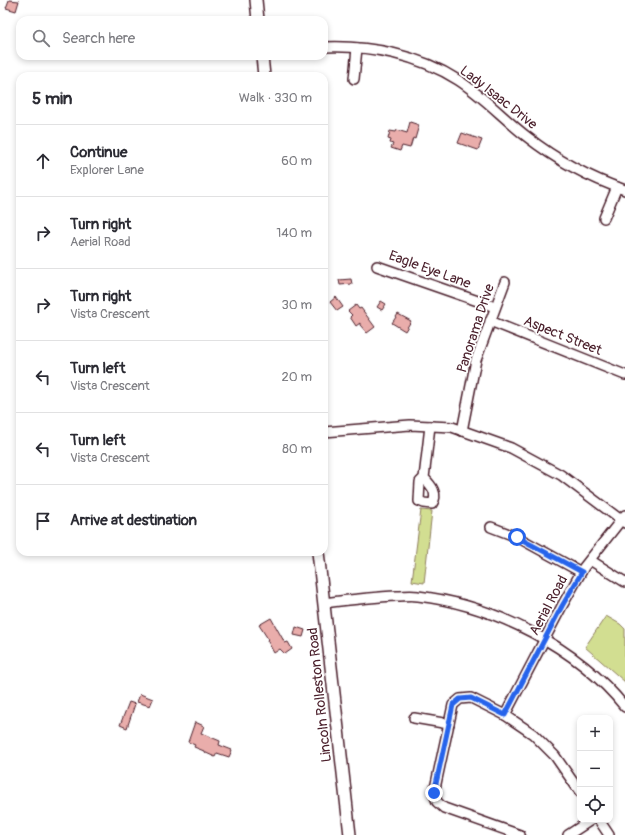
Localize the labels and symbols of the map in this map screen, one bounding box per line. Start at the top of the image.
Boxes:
street label: Lady Isaac Drive [457,62,541,133]
street label: Eagle Eye Lane [387,247,473,292]
street label: Panorama Drive [453,282,498,375]
street label: Aspect Street [521,312,605,359]
route start [508,528,526,546]
street label: Aerial Road [526,572,571,638]
street label: Lincoln Rolleston Road [304,627,335,763]
route end [425,784,443,802]

